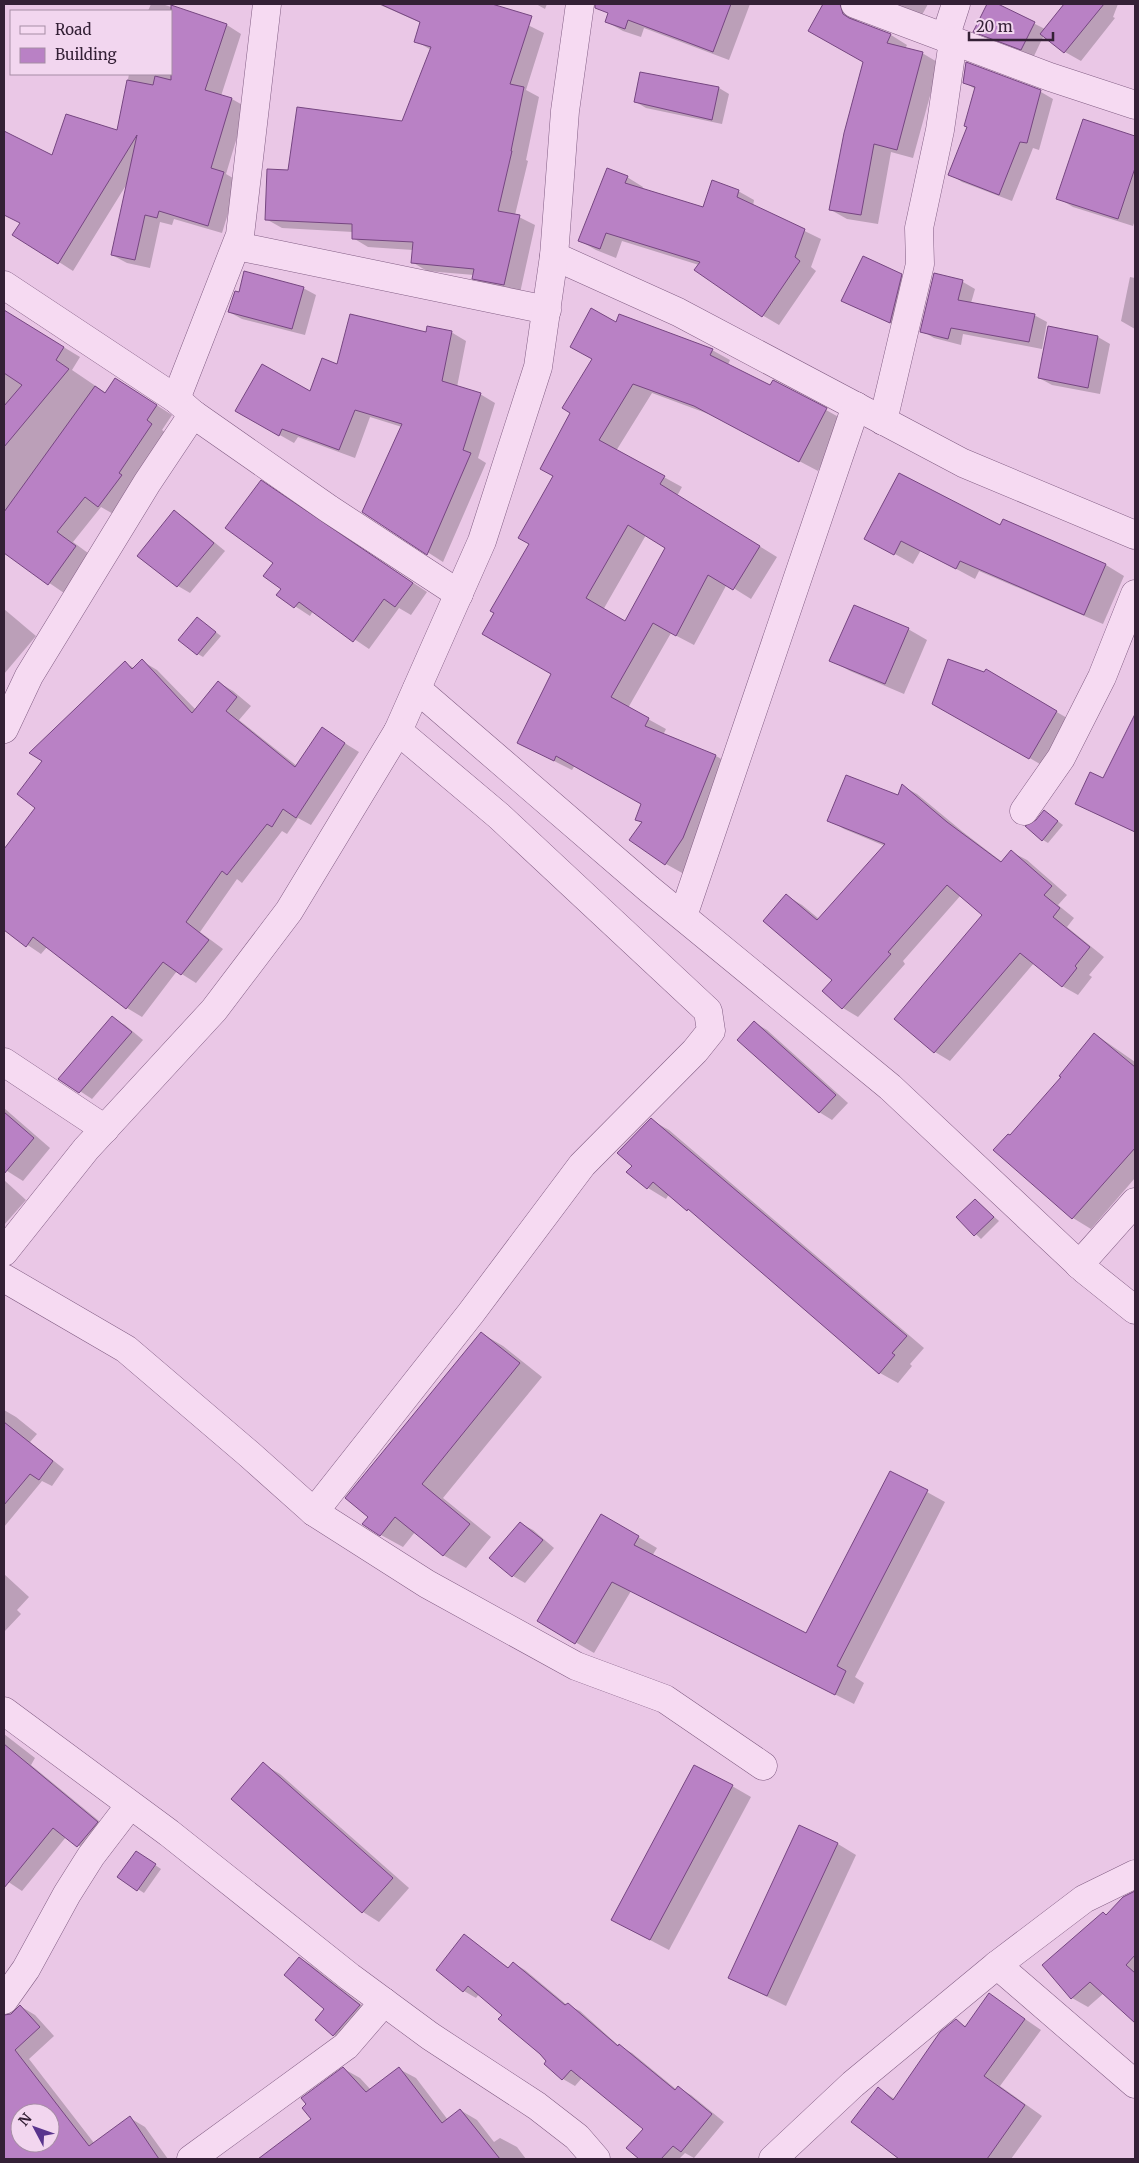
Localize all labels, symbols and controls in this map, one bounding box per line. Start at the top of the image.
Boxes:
legend [10,10,172,75]
scale bar [969,10,1053,42]
text: 20 m [976,17,1013,36]
text: Road [55,20,91,39]
text: Building [55,45,117,64]
north arrow [10,2103,60,2153]
text: N [15,2109,36,2130]

